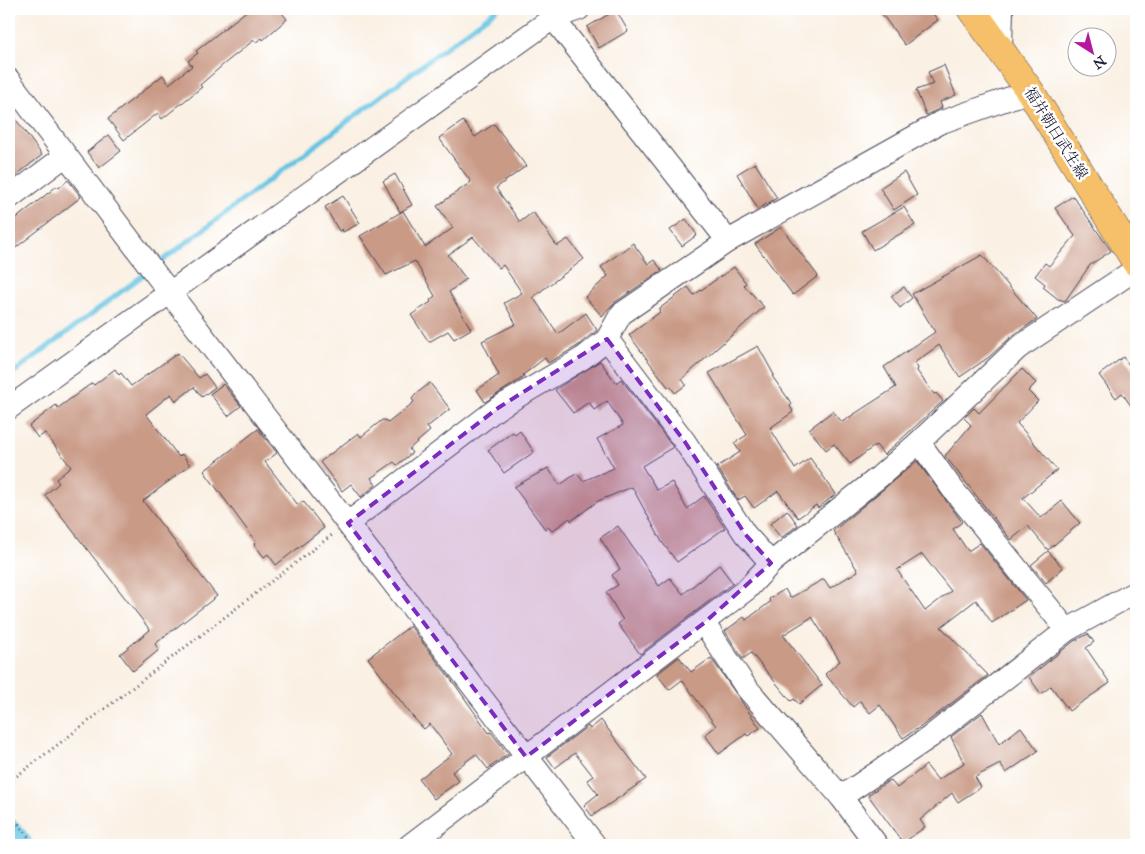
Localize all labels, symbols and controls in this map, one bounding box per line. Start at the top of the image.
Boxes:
north arrow [1068,28,1118,78]
text: N [1089,52,1109,73]
street label: 福井朝日武生線 [1021,84,1091,182]

